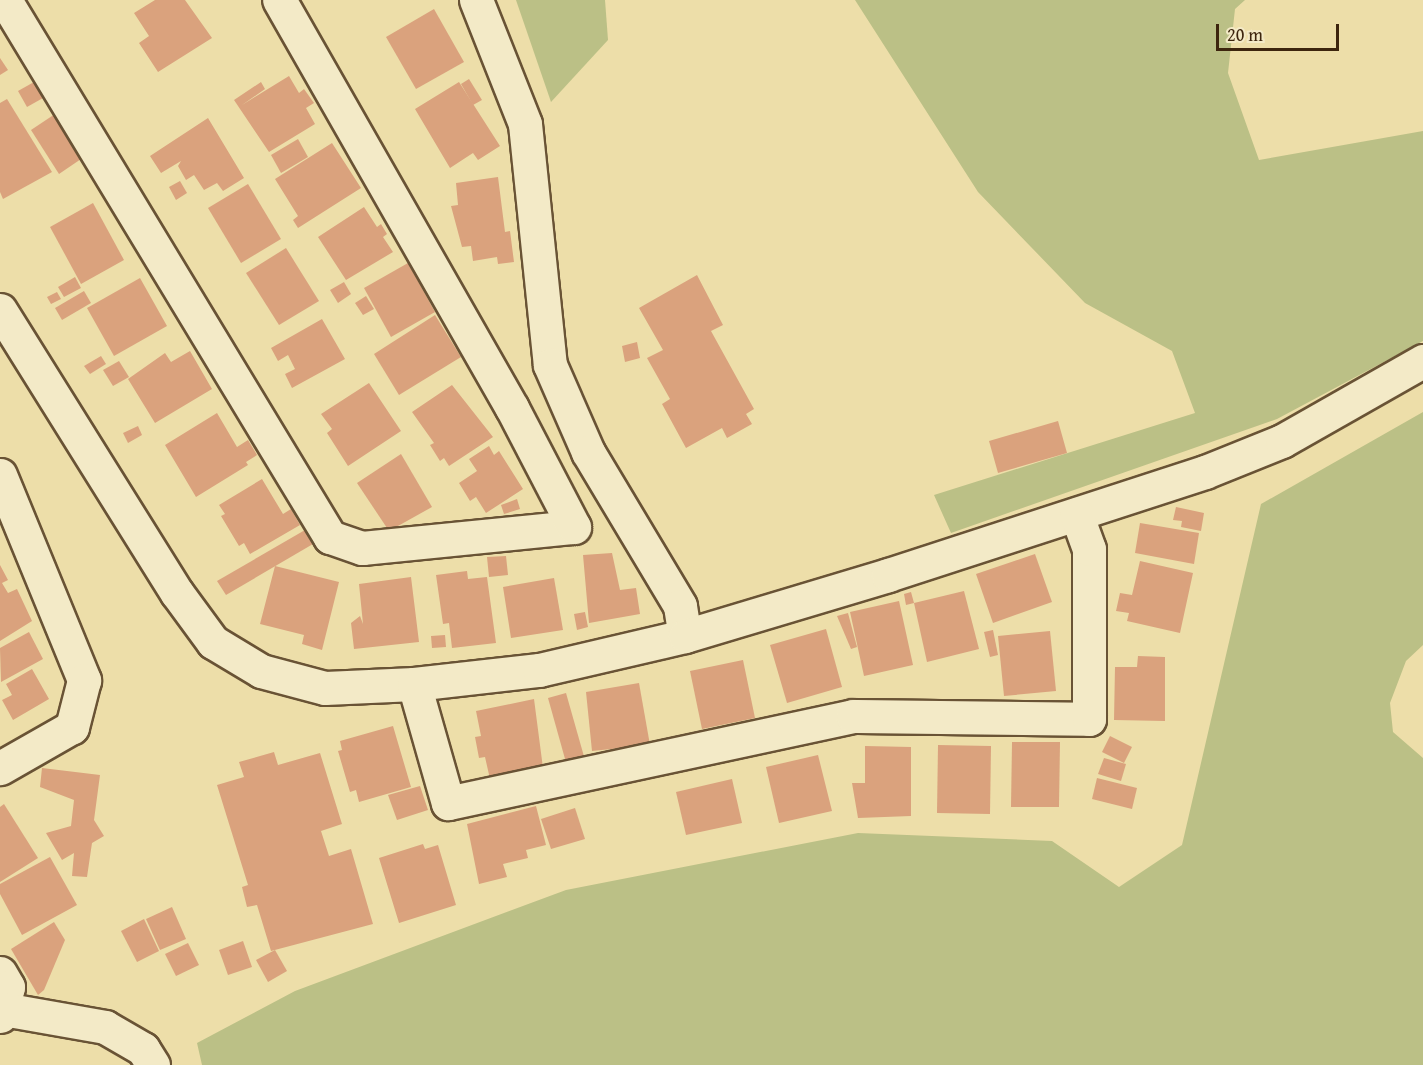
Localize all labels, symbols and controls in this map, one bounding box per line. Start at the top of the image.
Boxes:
scale bar [1219,12,1342,50]
text: 20 m [1227,21,1263,48]

